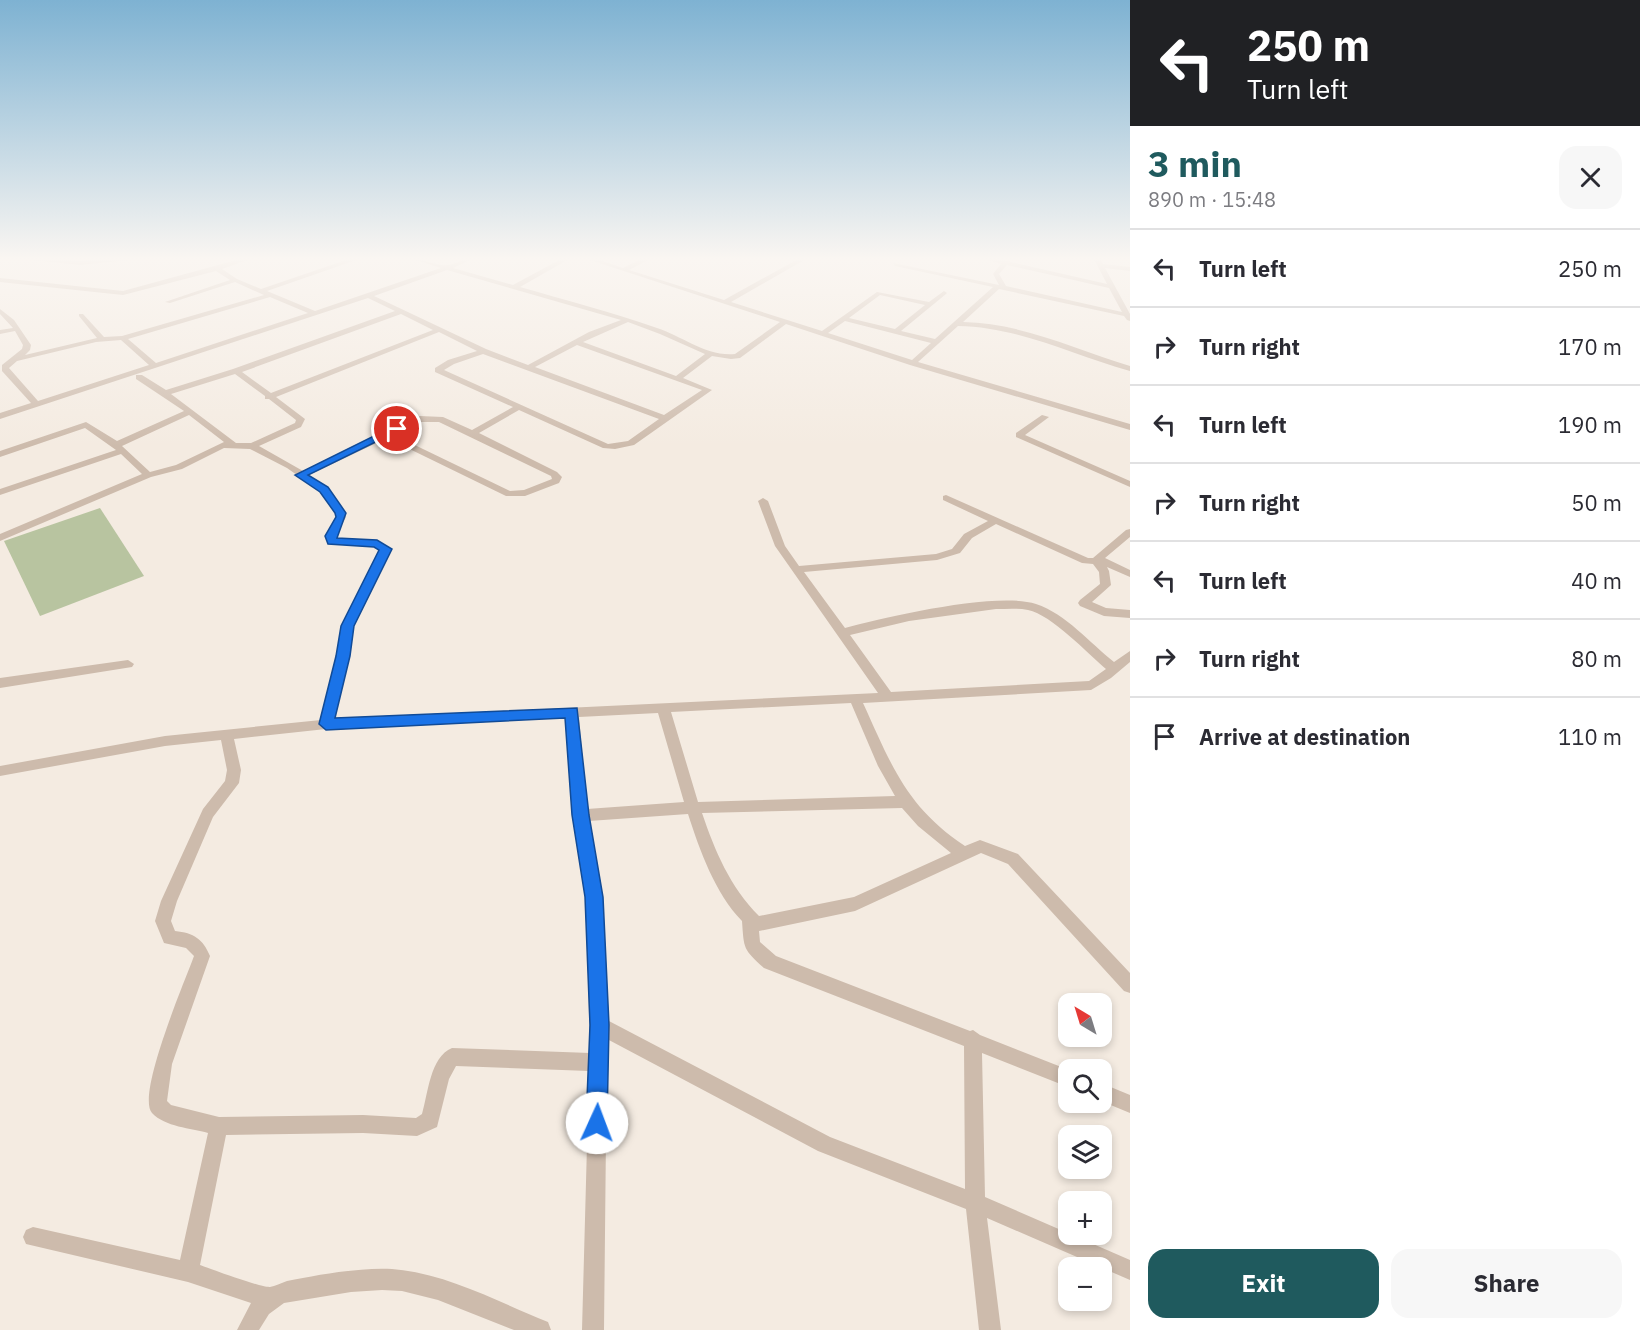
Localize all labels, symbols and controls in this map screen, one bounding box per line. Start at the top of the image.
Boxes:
text: 250 m [1247,18,1370,73]
icon: left [1148,24,1226,102]
text: Turn left [1247,71,1348,106]
text: 3 min [1148,140,1242,187]
button: close [1559,146,1622,209]
text: 890 m · 15:48 [1148,186,1276,213]
icon: left [1148,252,1181,285]
text: Turn left [1199,254,1287,283]
text: 250 m [1558,254,1622,283]
icon: right [1148,330,1181,363]
text: Turn right [1199,332,1300,361]
text: 170 m [1558,332,1622,361]
pin [371,403,422,454]
icon: left [1148,408,1181,441]
text: Turn left [1199,410,1287,439]
text: 190 m [1558,410,1622,439]
icon: arrive [380,412,413,445]
icon: right [1148,486,1181,519]
text: Turn right [1199,488,1300,517]
text: 50 m [1571,488,1622,517]
icon: left [1148,564,1181,597]
text: Turn left [1199,566,1287,595]
text: 40 m [1571,566,1622,595]
icon: right [1148,642,1181,675]
text: Turn right [1199,644,1300,673]
text: 80 m [1571,644,1622,673]
icon: arrive [1148,720,1181,753]
text: Arrive at destination [1199,722,1410,751]
text: 110 m [1558,722,1622,751]
north arrow [1058,993,1112,1047]
map controls [1058,993,1112,1311]
button: search [1058,1059,1112,1113]
position arrow [565,1091,629,1155]
button: layers [1058,1125,1112,1179]
button: + [1058,1191,1112,1245]
button: Exit [1148,1249,1379,1318]
button: Share [1391,1249,1622,1318]
button: − [1058,1257,1112,1311]

